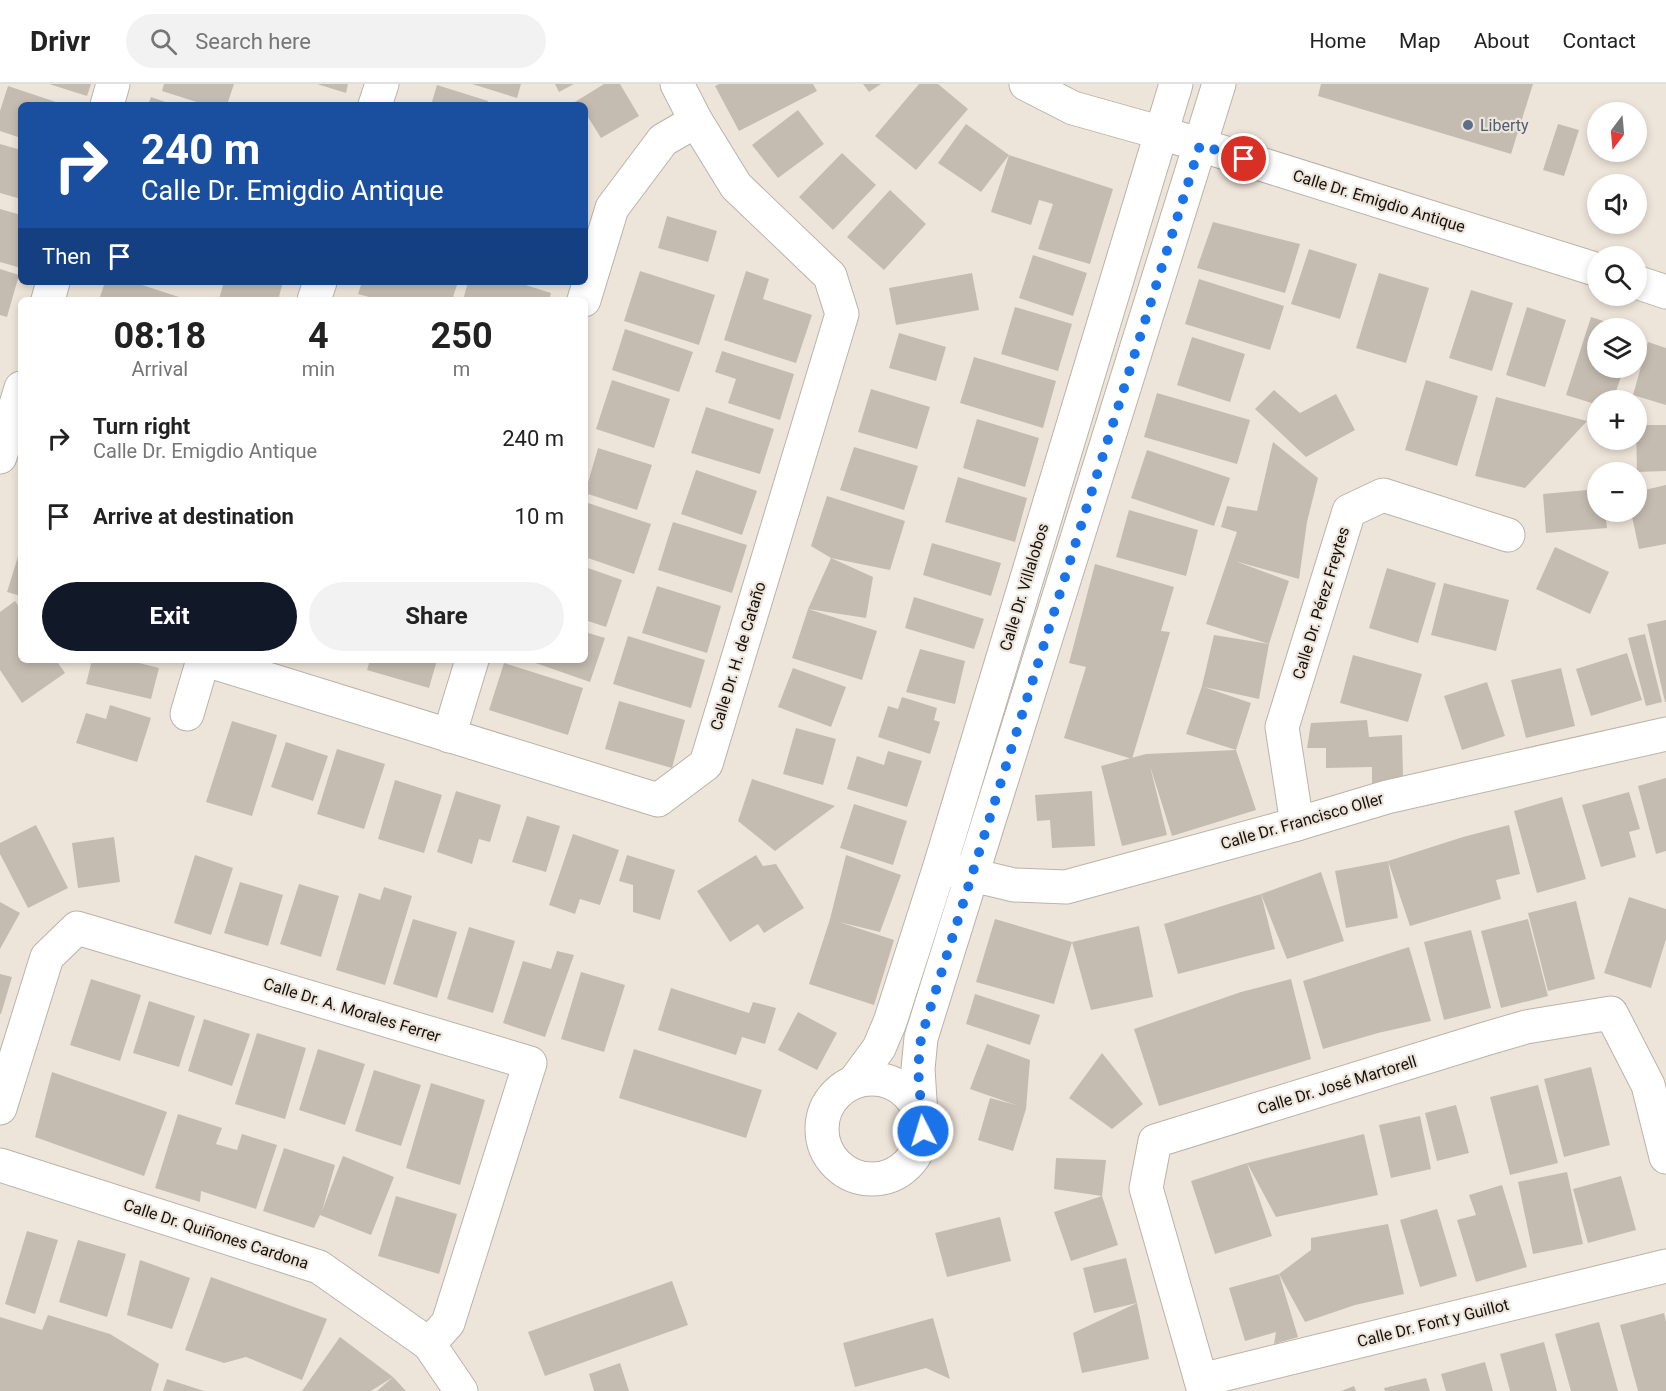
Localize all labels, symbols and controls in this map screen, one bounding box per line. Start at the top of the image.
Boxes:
search box [126,14,546,68]
text: Drivr [30,25,90,58]
icon: search [147,25,180,58]
text: Search here [195,29,311,54]
text: Home [1310,29,1366,53]
text: Map [1399,29,1441,53]
text: About [1474,29,1530,53]
text: Contact [1563,29,1636,53]
north arrow [1587,102,1647,162]
map controls [1587,102,1647,522]
place label: Liberty [1480,116,1529,135]
marker: Liberty [1461,118,1475,132]
text: 240 m [141,125,260,174]
icon: right [42,126,120,204]
pin [1218,133,1269,184]
icon: arrive [1227,142,1260,175]
street label: Calle Dr. Emigdio Antique [1290,166,1468,236]
button: sound [1587,174,1647,234]
text: Calle Dr. Emigdio Antique [141,175,444,207]
icon: arrive [103,240,136,273]
text: Then [42,244,91,269]
button: search [1587,246,1647,306]
text: 08:18 [113,315,206,357]
text: 4 [308,315,329,357]
text: 250 [431,315,493,357]
button: layers [1587,318,1647,378]
text: Arrival [131,357,188,381]
text: min [302,357,335,381]
text: m [453,357,470,381]
button: + [1587,390,1647,450]
text: Turn right [93,414,190,439]
icon: right [42,422,75,455]
text: 240 m [502,426,564,451]
text: Calle Dr. Emigdio Antique [93,439,317,463]
button: − [1587,462,1647,522]
icon: arrive [42,500,75,533]
text: Arrive at destination [93,504,294,529]
text: 10 m [515,504,564,529]
street label: Calle Dr. Villalobos [996,521,1052,653]
street label: Calle Dr. Pérez Freytes [1289,524,1353,682]
street label: Calle Dr. H. de Cataño [706,579,770,733]
button: Exit [42,582,297,651]
button: Share [309,582,564,651]
street label: Calle Dr. Francisco Oller [1218,788,1386,853]
street label: Calle Dr. A. Morales Ferrer [261,974,443,1046]
street label: Calle Dr. José Martorell [1255,1052,1419,1118]
position arrow [891,1099,955,1163]
street label: Calle Dr. Quiñones Cardona [121,1195,311,1273]
street label: Calle Dr. Font y Guillot [1355,1295,1511,1351]

